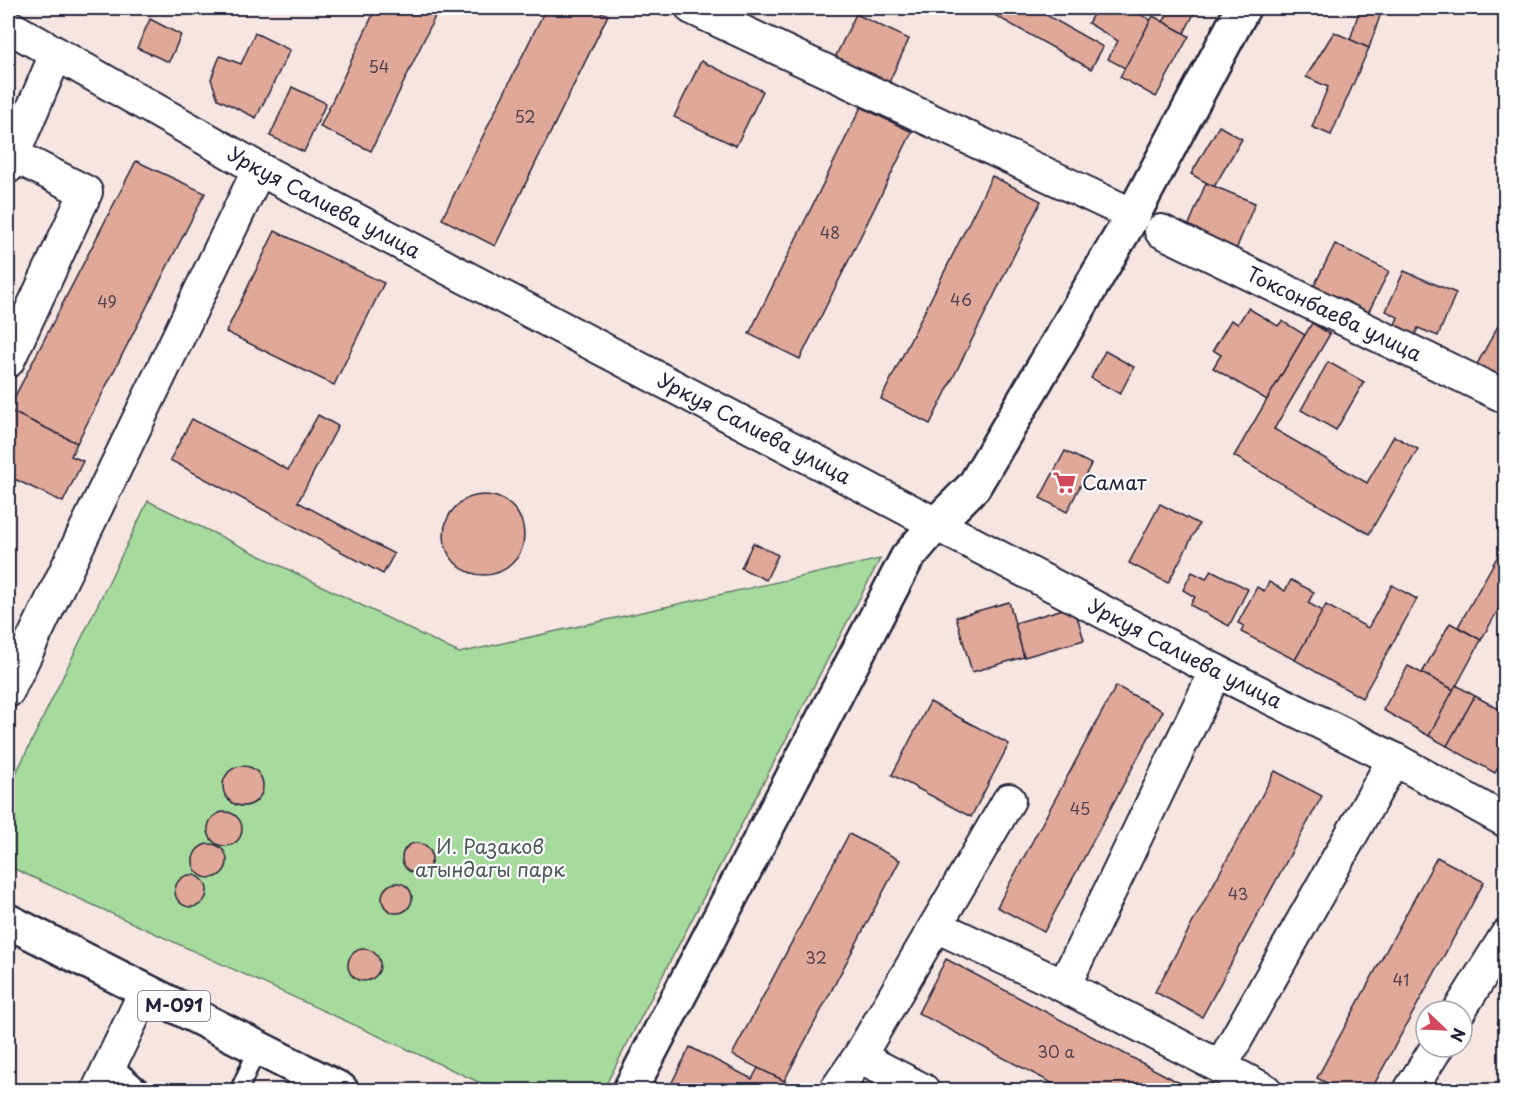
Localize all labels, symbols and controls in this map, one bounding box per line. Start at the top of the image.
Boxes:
house number: 54 [369,54,389,78]
house number: 52 [514,104,536,128]
street label: Уркуя Салиева улица [222,138,427,265]
house number: 48 [820,220,840,244]
street label: Токсонбаева улица [1242,258,1427,368]
house number: 46 [950,287,972,311]
house number: 49 [97,289,117,313]
street label: Уркуя Салиева улица [653,365,857,491]
place label: Самат [1082,467,1147,497]
supermarket icon: Самат [1051,470,1077,496]
street label: Уркуя Салиева улица [1083,590,1288,716]
house number: 45 [1070,796,1090,820]
park label: И. Разаков атындагы парк [415,831,565,884]
house number: 43 [1228,881,1248,905]
house number: 32 [805,945,827,969]
house number: 41 [1393,967,1409,991]
road number: М-091 [138,991,210,1021]
north arrow [1414,999,1474,1059]
text: N [1445,1025,1472,1046]
house number: 30 а [1037,1039,1075,1063]

